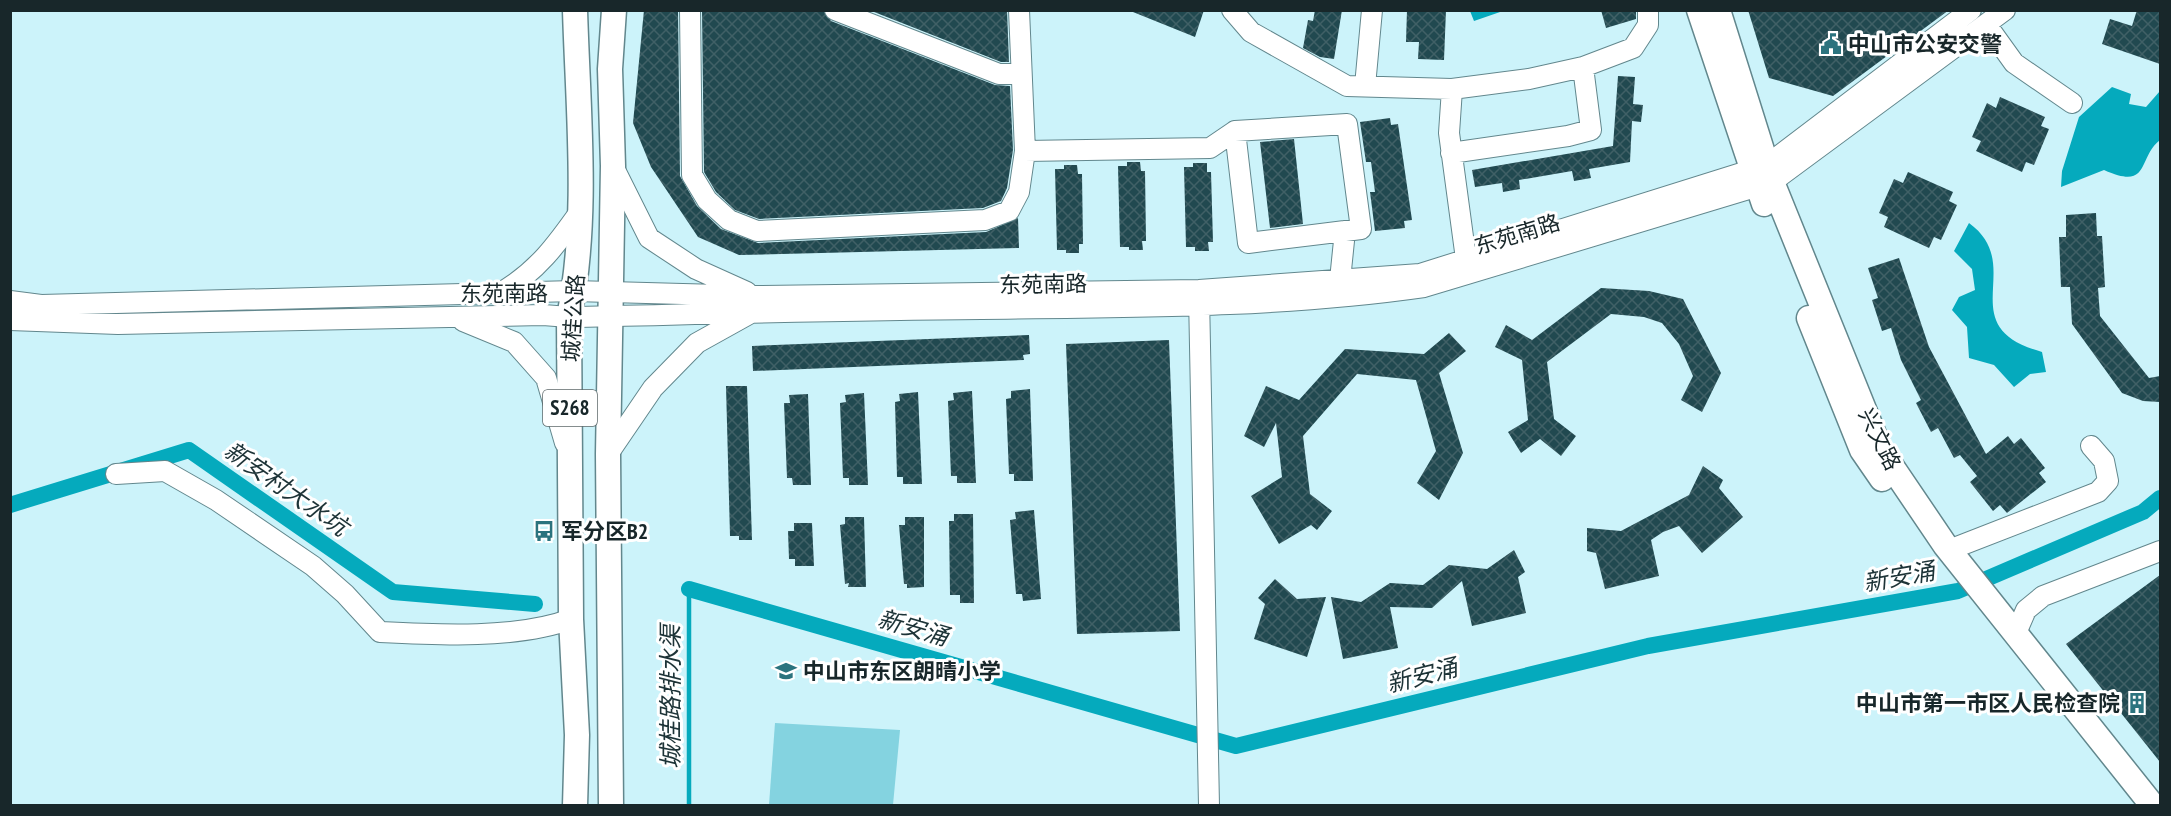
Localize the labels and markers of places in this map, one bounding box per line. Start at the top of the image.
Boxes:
place label: 中山市公安交警 [1848,30,2002,58]
public building icon: 中山市公安交警 [1819,32,1843,56]
place label: 军分区B2 [561,517,648,545]
bus stop icon: 军分区B2 [532,519,556,543]
place label: 中山市东区朗晴小学 [803,657,1001,685]
school or university icon: 中山市东区朗晴小学 [774,659,798,683]
place label: 中山市第一市区人民检查院 [1856,689,2120,717]
building icon: 中山市第一市区人民检查院 [2125,691,2149,715]

